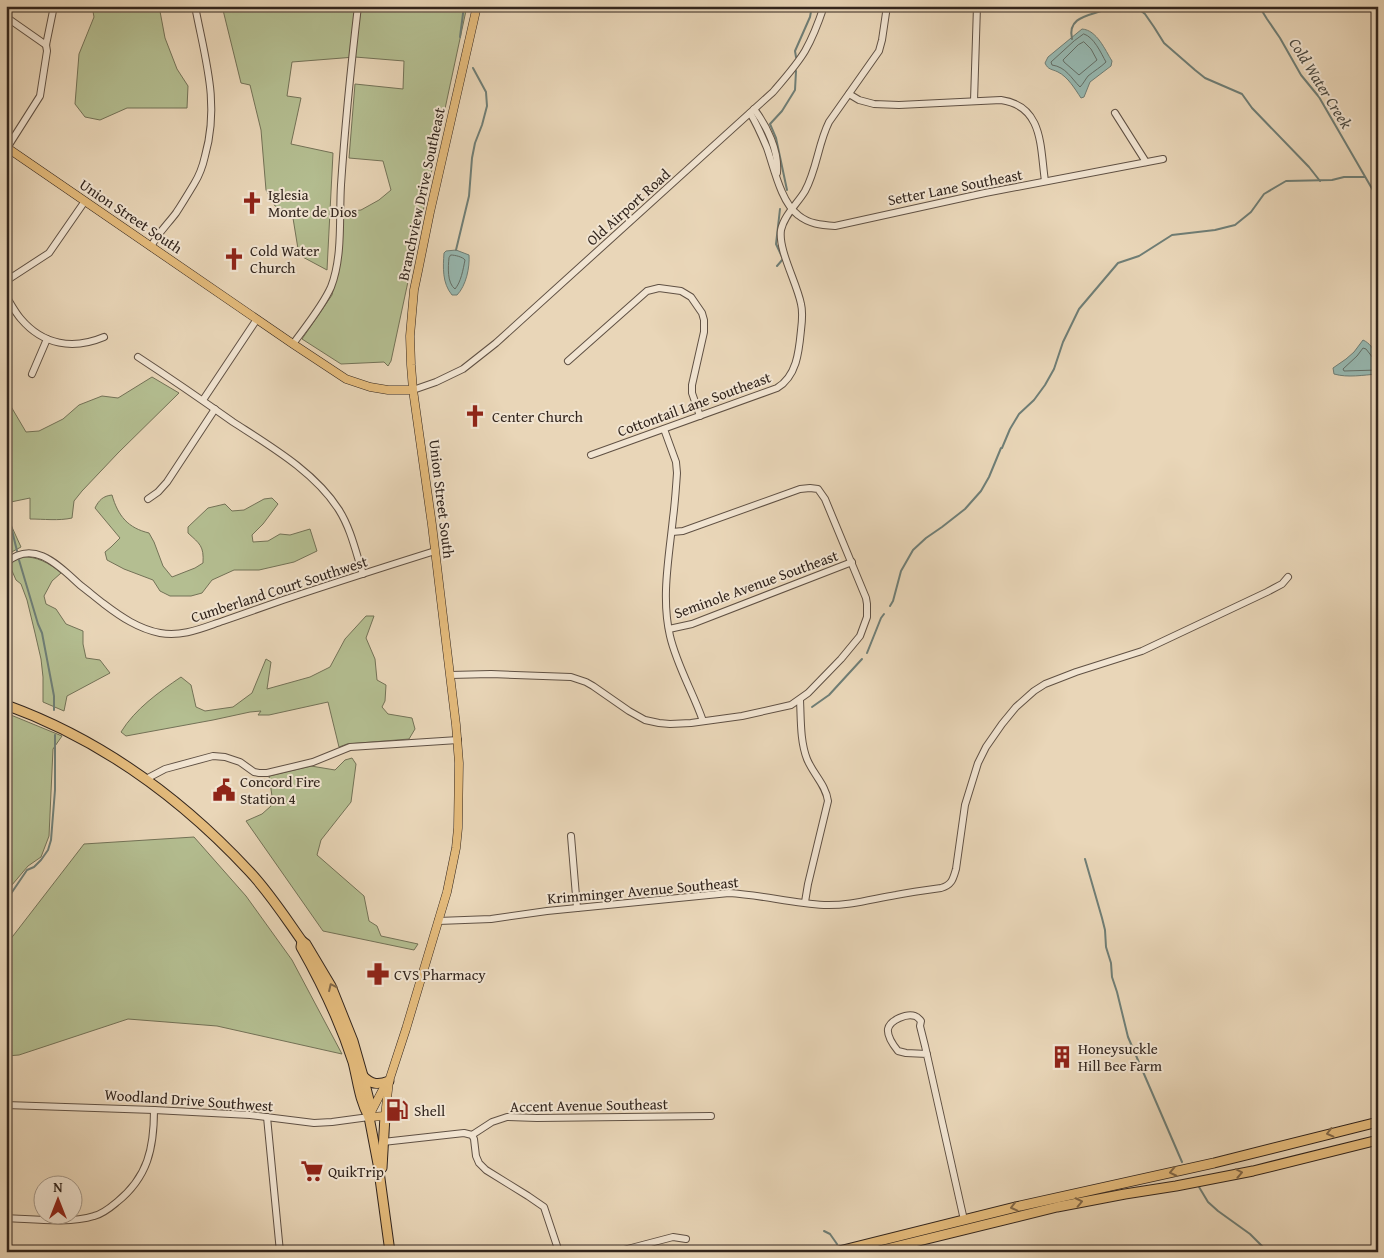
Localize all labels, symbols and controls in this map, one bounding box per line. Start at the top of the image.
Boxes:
water label: Cold Water Creek [1283,33,1359,134]
street label: Branchview Drive Southeast [392,105,450,283]
street label: Old Airport Road [582,164,674,250]
street label: Setter Lane Southeast [886,164,1025,210]
street label: Union Street South [75,174,187,259]
place label: Iglesia Monte de Dios [268,184,357,222]
church icon: Iglesia Monte de Dios [239,190,265,216]
place label: Cold Water Church [250,240,319,278]
church icon: Cold Water Church [221,246,247,272]
street label: Cottontail Lane Southeast [614,366,774,442]
church icon: Center Church [462,403,488,429]
place label: Center Church [492,406,584,427]
street label: Union Street South [424,438,460,560]
street label: Seminole Avenue Southeast [671,544,842,623]
street label: Cumberland Court Southwest [188,550,371,628]
place label: Concord Fire Station 4 [240,771,320,809]
public building icon: Concord Fire Station 4 [211,777,237,803]
street label: Krimminger Avenue Southeast [546,871,740,909]
pharmacy icon: CVS Pharmacy [365,961,391,987]
place label: CVS Pharmacy [394,964,486,985]
one-way arrow [327,983,338,992]
place label: Honeysuckle Hill Bee Farm [1078,1038,1163,1076]
building icon: Honeysuckle Hill Bee Farm [1049,1044,1075,1070]
street label: Woodland Drive Southwest [104,1084,275,1116]
street label: Accent Avenue Southeast [510,1093,669,1117]
fuel station icon: Shell [384,1097,410,1123]
place label: Shell [414,1100,445,1121]
one-way arrow [1326,1127,1335,1138]
supermarket icon: QuikTrip [299,1158,325,1184]
place label: QuikTrip [328,1161,384,1182]
one-way arrow [1168,1166,1177,1177]
one-way arrow [1235,1169,1244,1179]
north arrow [32,1176,82,1226]
text: N [53,1177,63,1197]
one-way arrow [1075,1197,1084,1208]
one-way arrow [1009,1201,1018,1212]

